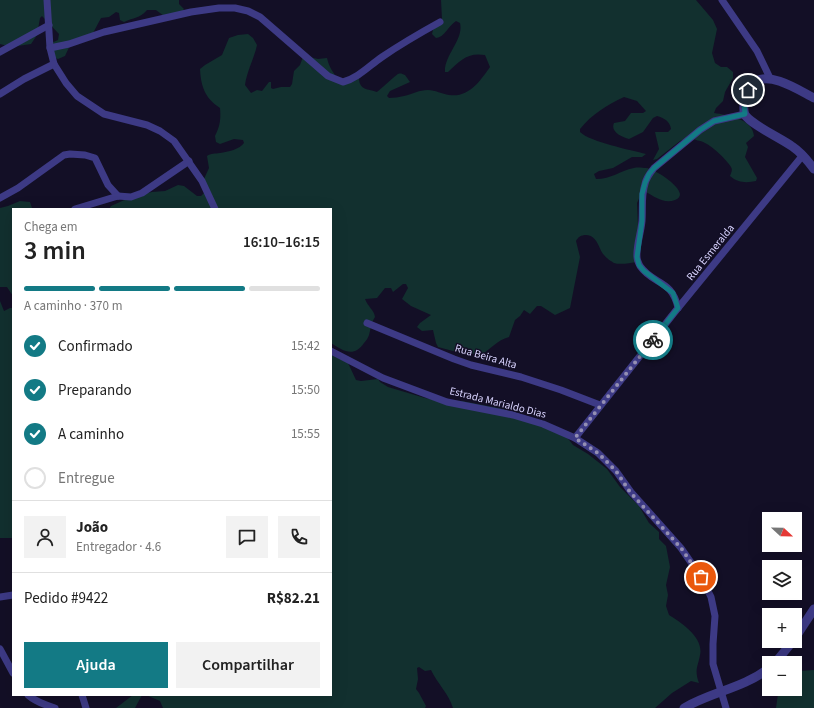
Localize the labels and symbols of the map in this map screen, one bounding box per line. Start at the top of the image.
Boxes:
pin [731,73,765,107]
street label: Rua Esmeralda [683,221,738,284]
courier [633,320,673,360]
street label: Rua Beira Alta [453,340,519,372]
street label: Estrada Marialdo Dias [448,383,548,422]
north arrow [762,512,802,552]
pin [684,560,718,594]

